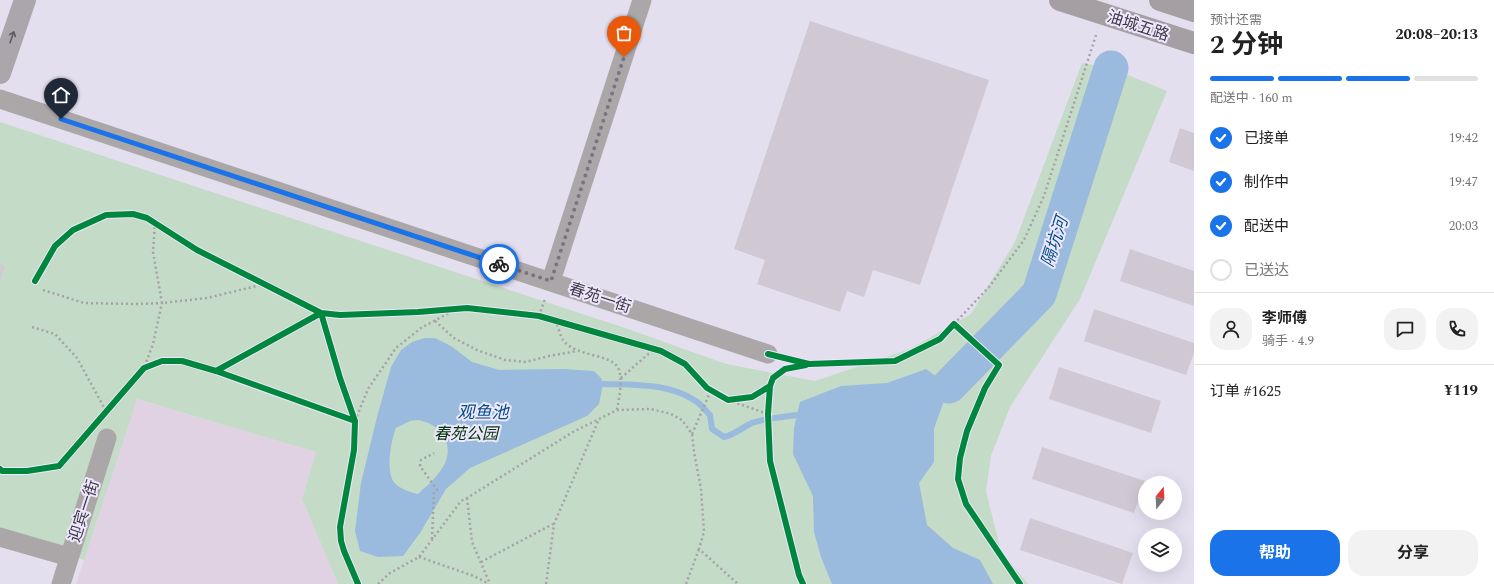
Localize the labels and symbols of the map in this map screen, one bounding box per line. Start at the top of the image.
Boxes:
street label: 油城五路 [1104,5,1172,47]
pin [607,16,641,57]
one-way arrow [9,31,17,43]
pin [44,78,78,119]
water label: 隔坑河 [1035,211,1076,270]
courier [479,244,519,284]
street label: 春苑一街 [566,277,634,319]
water label: 观鱼池 [458,400,510,426]
park label: 春苑公园 [434,422,500,446]
north arrow [1138,476,1182,520]
street label: 迎宾一街 [63,477,105,545]

